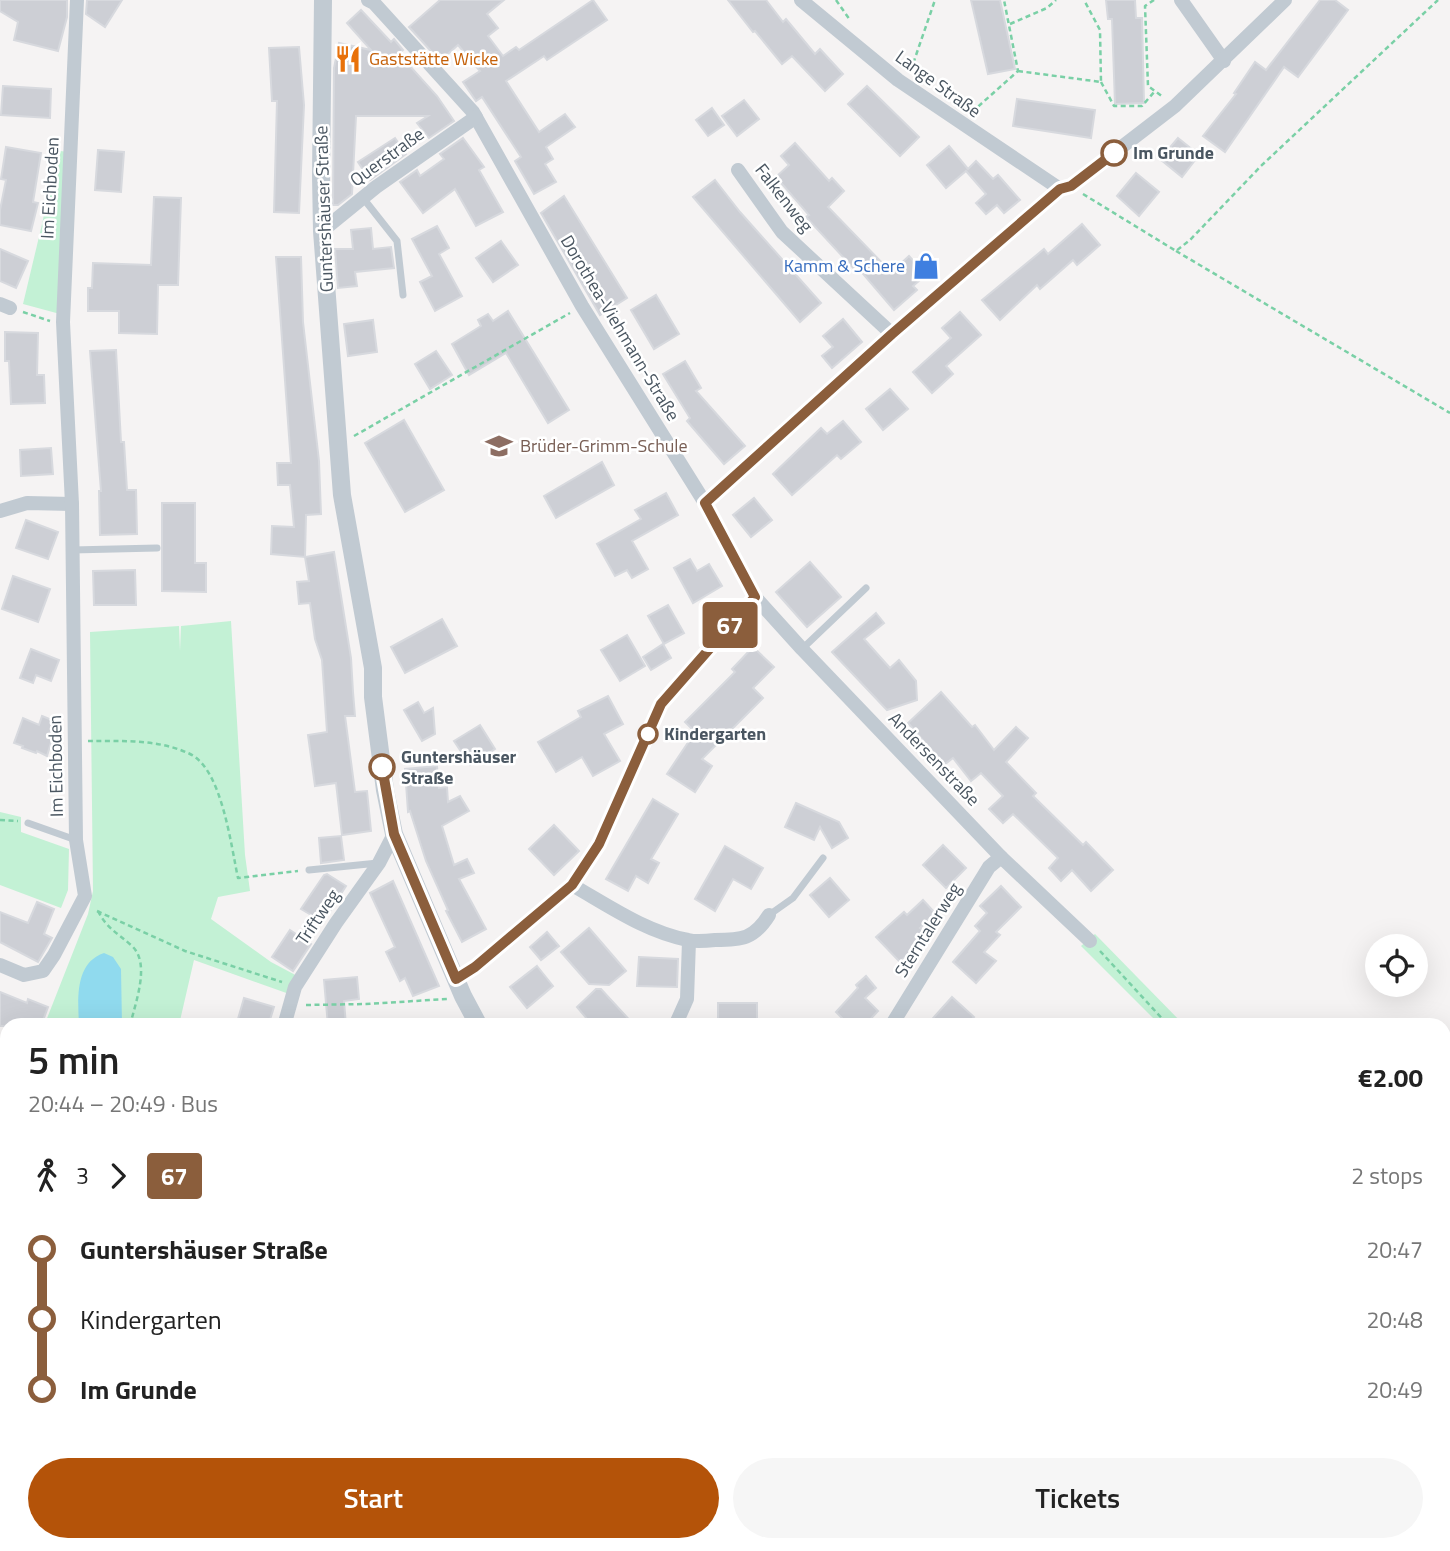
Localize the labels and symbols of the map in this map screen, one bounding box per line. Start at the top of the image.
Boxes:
street label: Lange Straße [890,43,987,124]
restaurant icon: Gaststätte Wicke [333,44,363,74]
place label: Gaststätte Wicke [369,45,498,72]
street label: Querstraße [344,120,429,193]
street label: Guntershäuser Straße [307,125,340,293]
street label: Im Eichboden [33,136,66,240]
place label: Im Grunde [1133,139,1214,166]
marker: Im Grunde [1101,140,1127,166]
street label: Falkenweg [749,157,820,238]
street label: Dorothea-Viehmann-Straße [554,230,687,426]
shop icon: Kamm & Schere [911,251,941,281]
place label: Kamm & Schere [784,252,905,279]
school or university icon: Brüder-Grimm-Schule [484,431,514,461]
place label: Brüder-Grimm-Schule [520,432,688,459]
line badge: 67 [698,602,762,648]
street label: Andersenstraße [882,705,986,812]
street label: Im Eichboden [41,715,70,817]
place label: Kindergarten [664,720,766,747]
marker: Kindergarten [638,724,658,744]
place label: Guntershäuser Straße [401,743,517,791]
marker: Guntershäuser Straße [369,754,395,780]
street label: Sterntalerweg [888,877,968,983]
street label: Triftweg [289,883,346,950]

